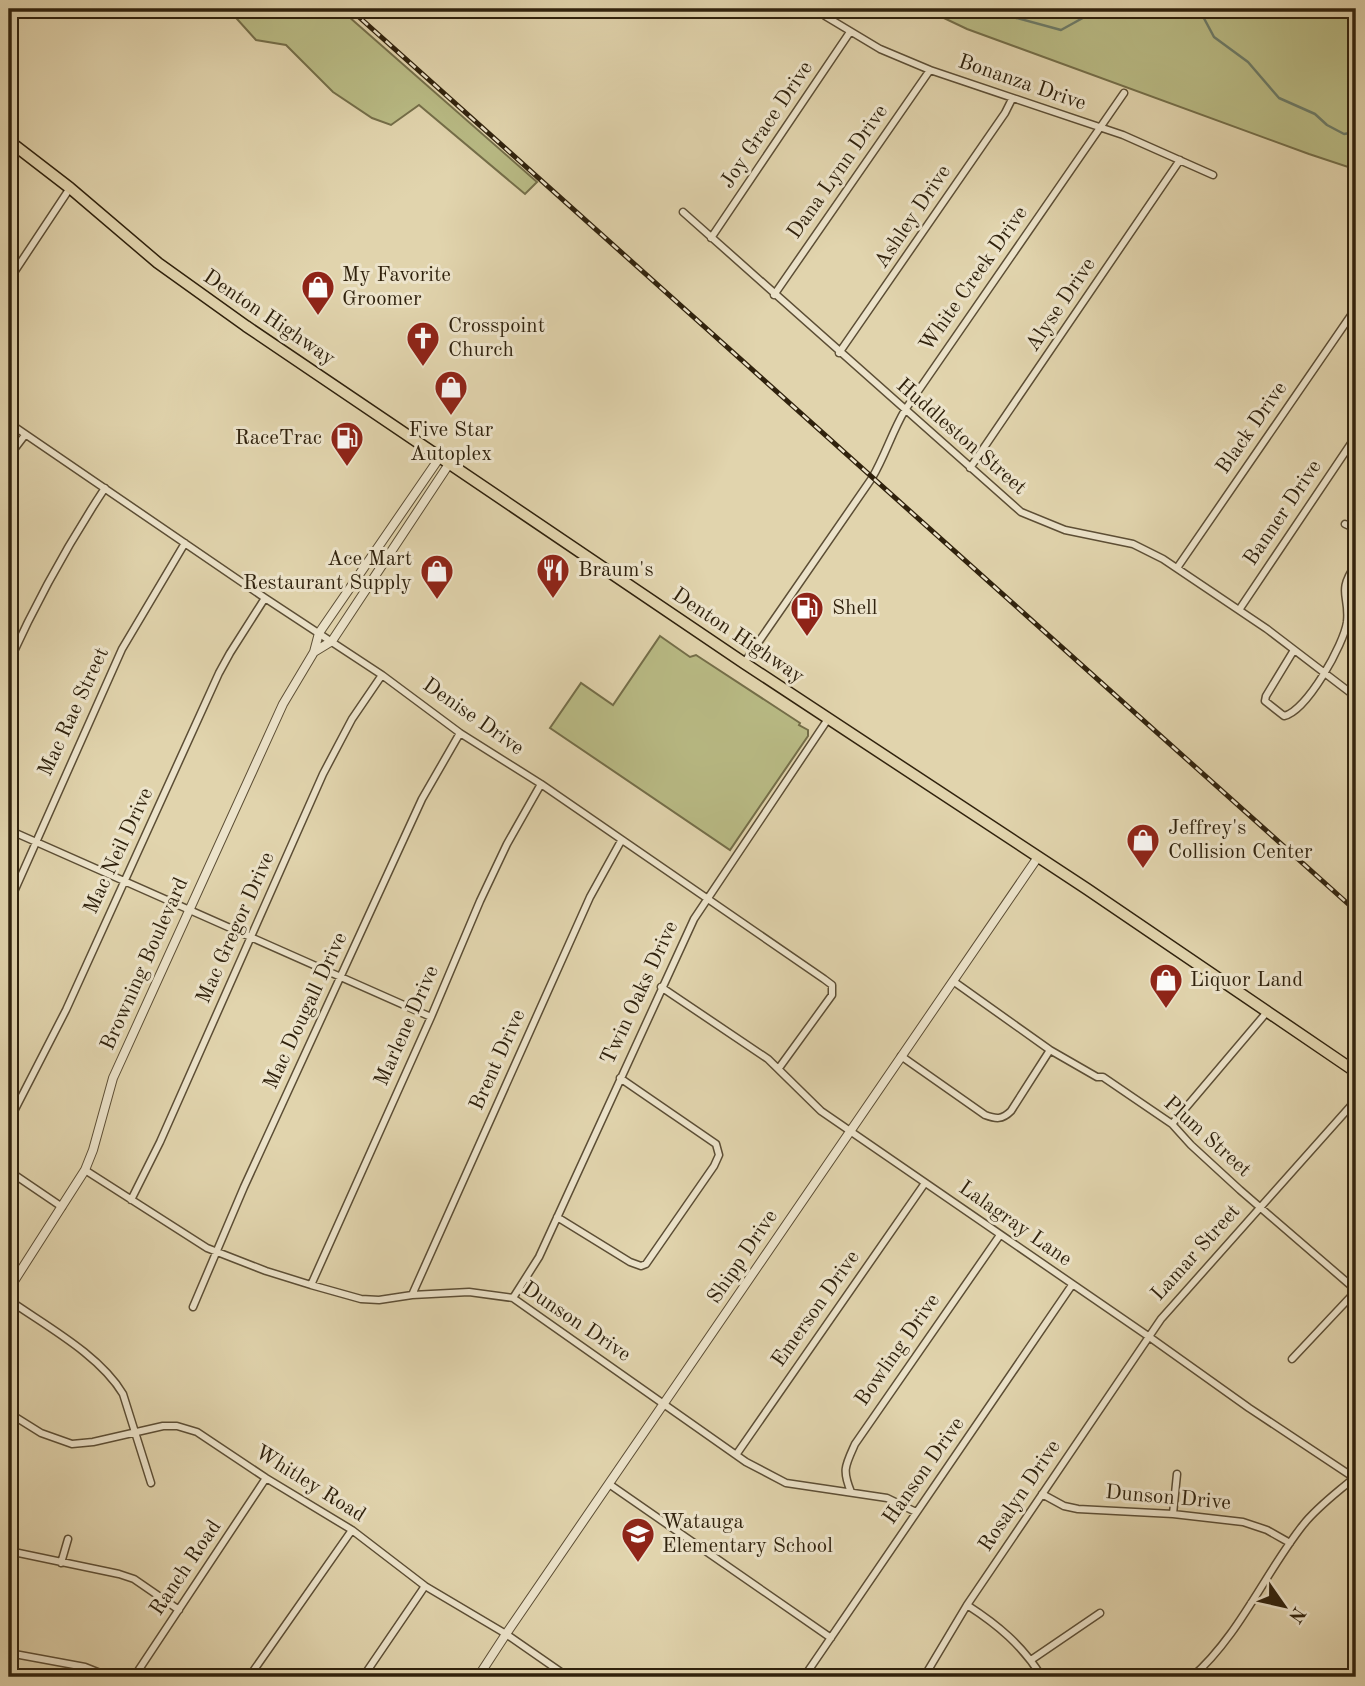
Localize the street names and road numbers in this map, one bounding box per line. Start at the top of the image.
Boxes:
street label: Bonanza Drive [955,51,1089,115]
street label: Joy Grace Drive [717,58,817,192]
street label: Dana Lynn Drive [784,101,892,243]
street label: Ashley Drive [871,162,955,272]
street label: White Creek Drive [916,203,1032,355]
street label: Alyse Drive [1022,254,1100,356]
street label: Denton Highway [199,266,339,370]
street label: Huddleston Street [892,375,1030,499]
street label: Black Drive [1213,378,1291,478]
street label: Banner Drive [1240,456,1326,570]
street label: Denton Highway [668,584,808,688]
street label: Mac Rae Street [35,644,113,780]
street label: Denise Drive [419,675,527,759]
street label: Mac Neil Drive [81,785,157,917]
street label: Mac Gregor Drive [193,849,279,1007]
street label: Browning Boulevard [97,874,193,1054]
street label: Twin Oaks Drive [598,918,682,1068]
street label: Mac Dougall Drive [260,929,352,1093]
street label: Marlene Drive [371,963,443,1089]
street label: Brent Drive [466,1006,530,1114]
street label: Plum Street [1159,1093,1255,1181]
street label: Lalagray Lane [955,1177,1075,1271]
street label: Lamar Street [1148,1201,1244,1305]
street label: Shipp Drive [704,1206,782,1308]
street label: Emerson Drive [768,1247,864,1371]
street label: Dunson Drive [518,1278,634,1366]
street label: Bowling Drive [852,1290,944,1410]
street label: Hanson Drive [879,1414,969,1528]
street label: Rosalyn Drive [975,1436,1065,1556]
street label: Whitley Road [251,1442,369,1526]
street label: Dunson Drive [1104,1482,1232,1514]
street label: Ranch Road [147,1517,225,1619]

